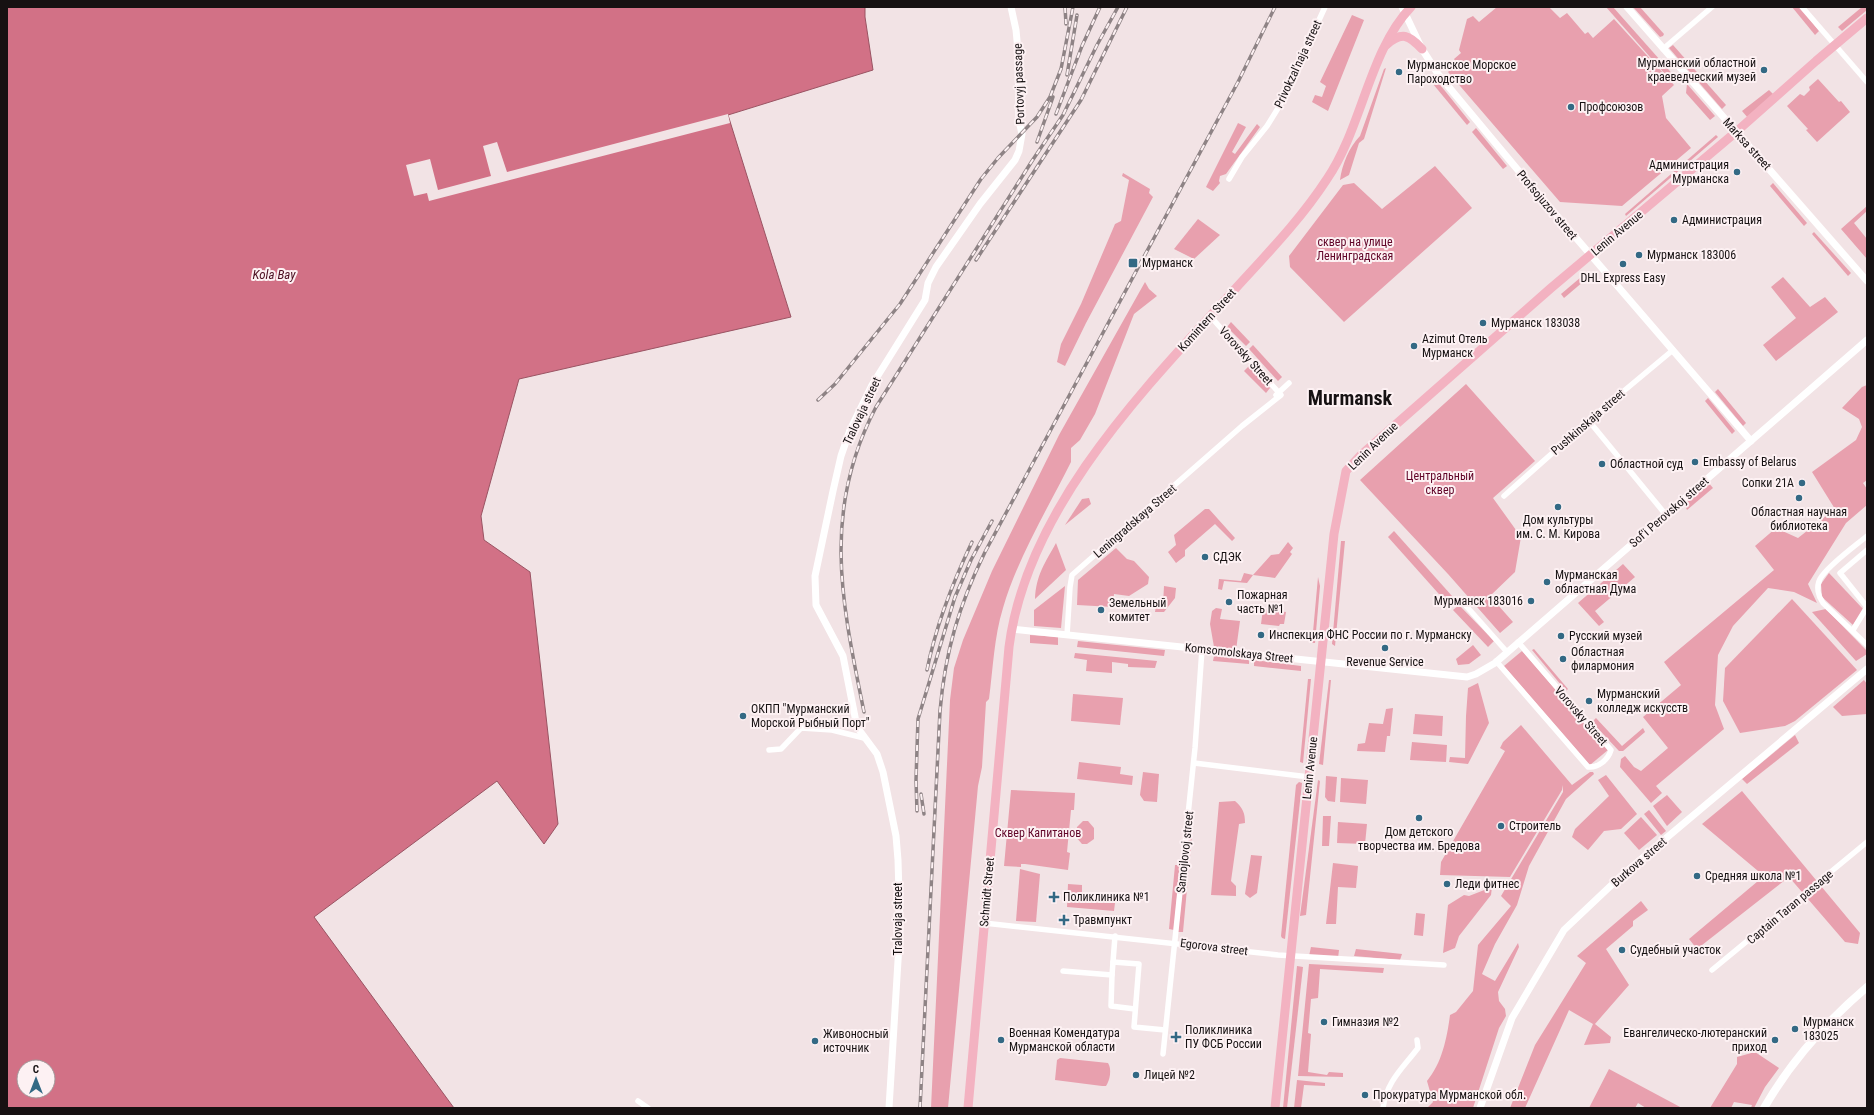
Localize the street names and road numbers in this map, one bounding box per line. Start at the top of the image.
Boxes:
street label: Privokzal'naja street [1271,17,1325,110]
street label: Portovyj passage [1011,43,1027,125]
street label: Marksa street [1720,115,1774,173]
street label: Profsojuzov street [1514,167,1580,243]
street label: Lenin Avenue [1588,207,1646,259]
street label: Komintern Street [1175,285,1239,354]
street label: Vorovsky Street [1216,324,1276,388]
street label: Tralovaja street [840,375,884,447]
street label: Pushkinskaja street [1548,386,1628,458]
street label: Lenin Avenue [1345,419,1401,473]
street label: Sof'i Perovskoj street [1627,474,1712,550]
street label: Leningradskaya Street [1091,481,1179,561]
street label: Komsomolskaya Street [1184,640,1294,666]
street label: Vorovsky Street [1551,684,1611,749]
street label: Lenin Avenue [1300,736,1320,800]
street label: Samojlovoj street [1174,810,1196,894]
street label: Burkova street [1609,834,1670,890]
street label: Schmidt Street [977,856,997,927]
street label: Captain Taran passage [1744,867,1836,947]
street label: Tralovaja street [891,882,905,956]
street label: Egorova street [1179,936,1249,958]

